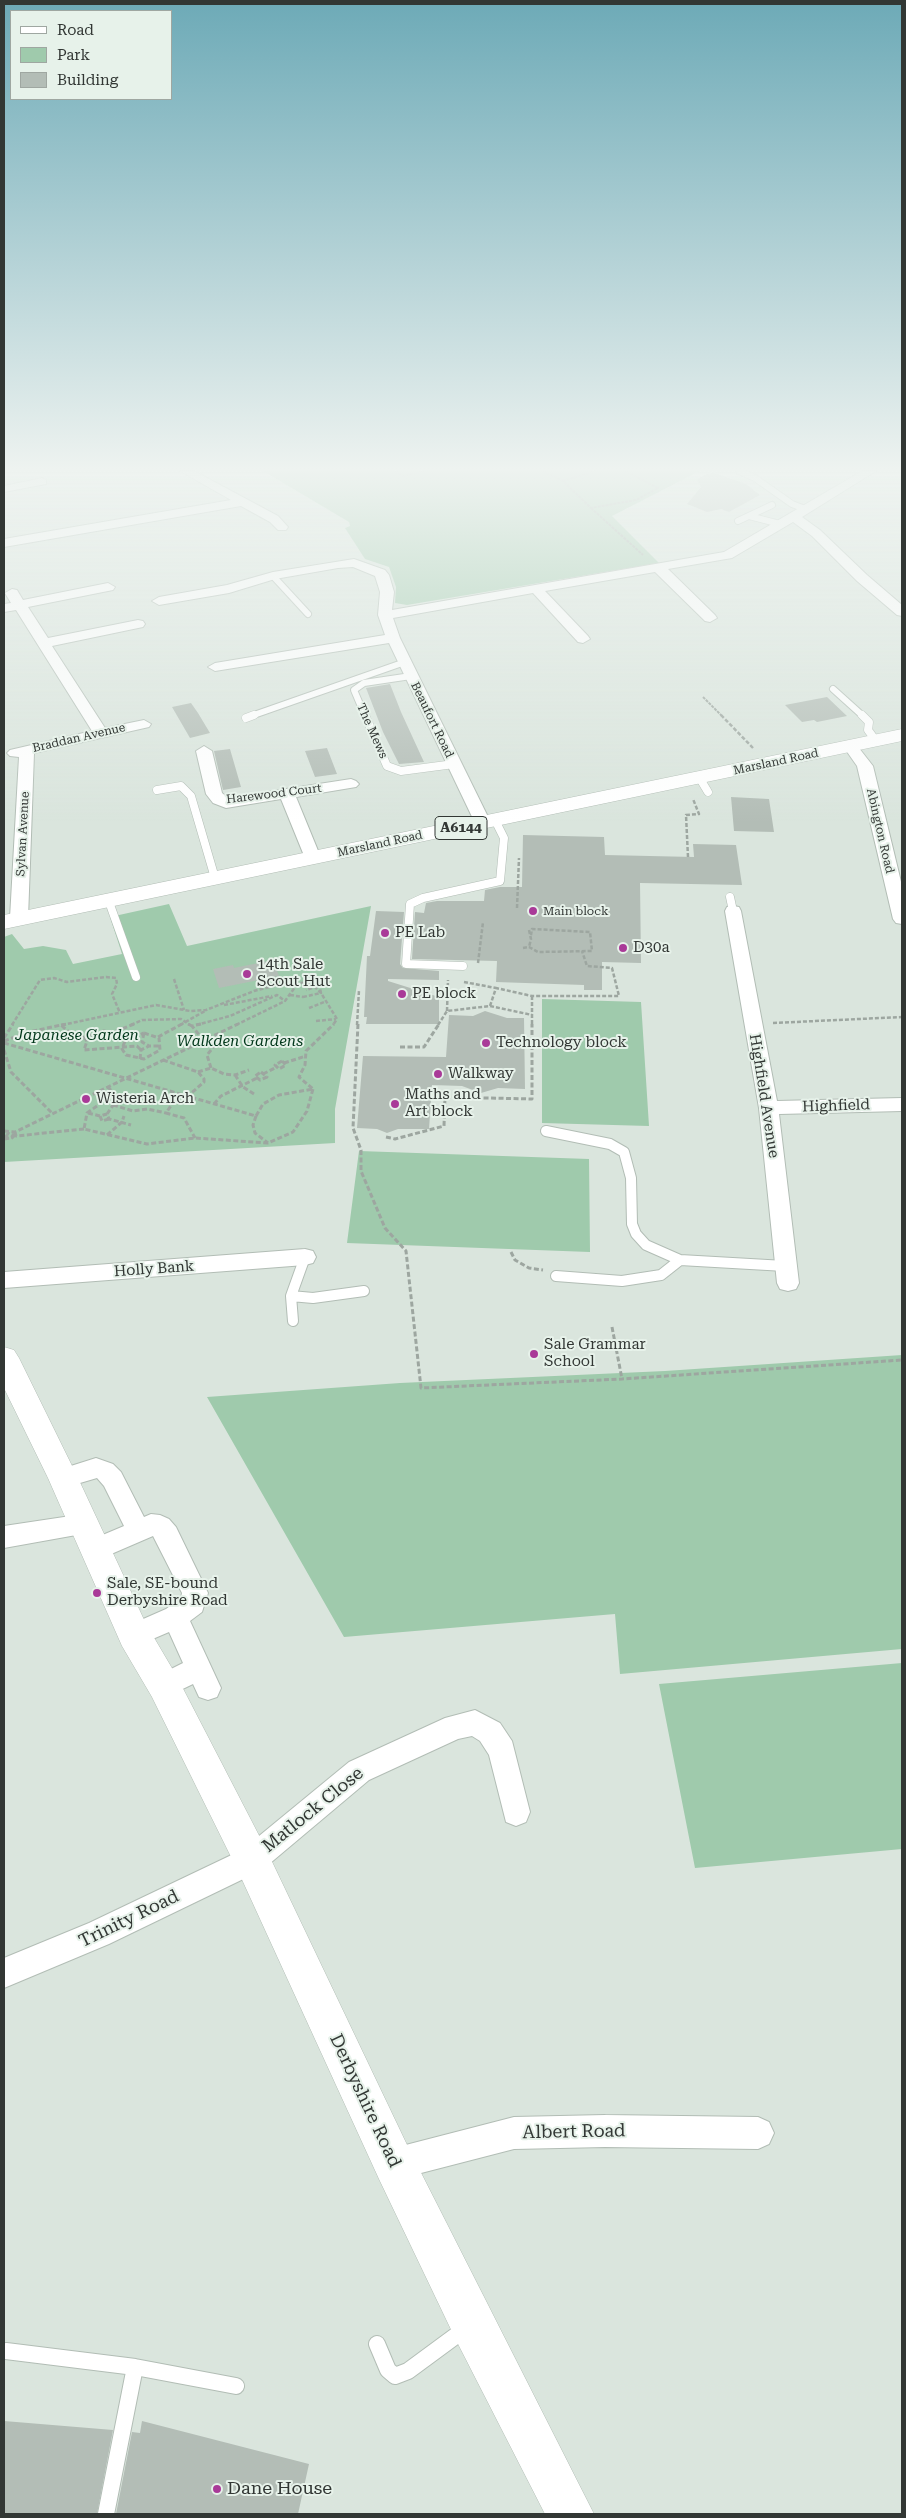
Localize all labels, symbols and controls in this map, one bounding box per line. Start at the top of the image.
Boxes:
legend [10,10,172,100]
text: Road [57,21,94,39]
text: Park [57,46,90,64]
text: Building [57,71,118,89]
street label: Beaufort Road [407,680,457,760]
street label: The Mews [353,701,391,761]
street label: Braddan Avenue [31,720,127,756]
street label: Marsland Road [732,746,820,778]
street label: Harewood Court [226,781,322,807]
street label: Abington Road [863,787,897,875]
street label: Sylvan Avenue [14,791,32,877]
road number: A6144 [435,816,487,840]
street label: Marsland Road [336,828,424,860]
place label: Main block [543,904,609,918]
marker: Main block [527,905,539,917]
place label: PE Lab [395,924,445,942]
marker: PE Lab [379,927,391,939]
place label: D30a [633,939,670,957]
marker: D30a [617,942,629,954]
place label: 14th Sale Scout Hut [257,956,330,991]
marker: 14th Sale Scout Hut [241,968,253,980]
place label: PE block [412,985,476,1003]
marker: PE block [396,988,408,1000]
park label: Japanese Garden [15,1027,139,1045]
park label: Walkden Gardens [177,1033,303,1051]
street label: Highfield Avenue [745,1033,783,1159]
place label: Technology block [496,1034,627,1052]
marker: Technology block [480,1037,492,1049]
place label: Walkway [448,1065,514,1083]
marker: Walkway [432,1068,444,1080]
place label: Maths and Art block [405,1086,481,1121]
place label: Wisteria Arch [96,1090,194,1108]
marker: Wisteria Arch [80,1093,92,1105]
street label: Highfield [802,1096,870,1116]
marker: Maths and Art block [389,1098,401,1110]
street label: Holly Bank [113,1257,195,1281]
place label: Sale Grammar School [544,1336,646,1371]
marker: Sale Grammar School [528,1348,540,1360]
place label: Sale, SE-bound Derbyshire Road [107,1575,228,1610]
marker: Sale, SE-bound Derbyshire Road [91,1587,103,1599]
street label: Matlock Close [258,1763,368,1857]
street label: Trinity Road [75,1885,183,1953]
street label: Derbyshire Road [325,2031,405,2171]
street label: Albert Road [522,2120,626,2144]
place label: Dane House [227,2478,332,2500]
marker: Dane House [211,2483,223,2495]

